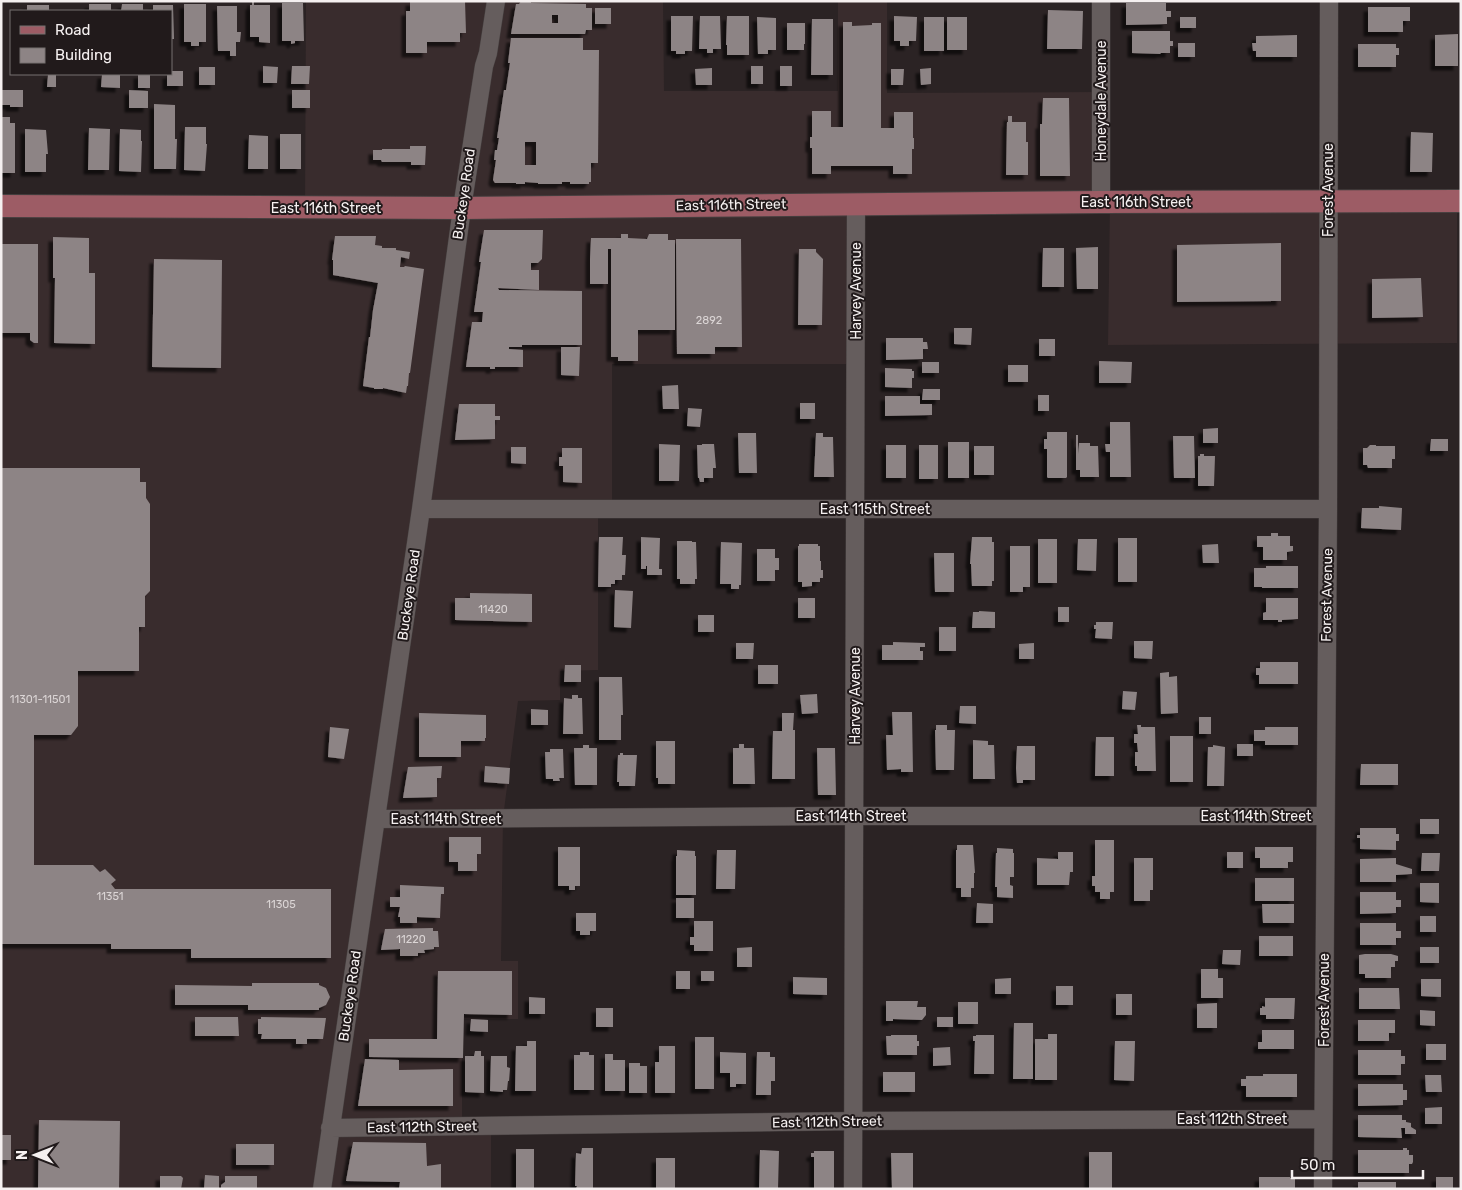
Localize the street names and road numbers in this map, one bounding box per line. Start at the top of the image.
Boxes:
street label: Honeydale Avenue [1093,40,1110,161]
street label: Forest Avenue [1320,143,1337,237]
street label: Buckeye Road [449,147,479,241]
street label: East 116th Street [1081,194,1192,211]
street label: East 116th Street [676,196,787,214]
street label: East 116th Street [271,200,382,217]
street label: Harvey Avenue [848,242,865,340]
street label: East 115th Street [820,501,931,518]
street label: Buckeye Road [394,548,424,642]
street label: Forest Avenue [1318,548,1336,642]
street label: Harvey Avenue [847,647,864,745]
street label: East 114th Street [796,808,907,825]
street label: East 114th Street [1201,808,1312,825]
street label: East 114th Street [391,811,502,828]
street label: Buckeye Road [335,949,365,1043]
street label: Forest Avenue [1316,953,1333,1047]
street label: East 112th Street [1177,1111,1288,1128]
street label: East 112th Street [772,1113,883,1131]
street label: East 112th Street [367,1118,478,1136]

